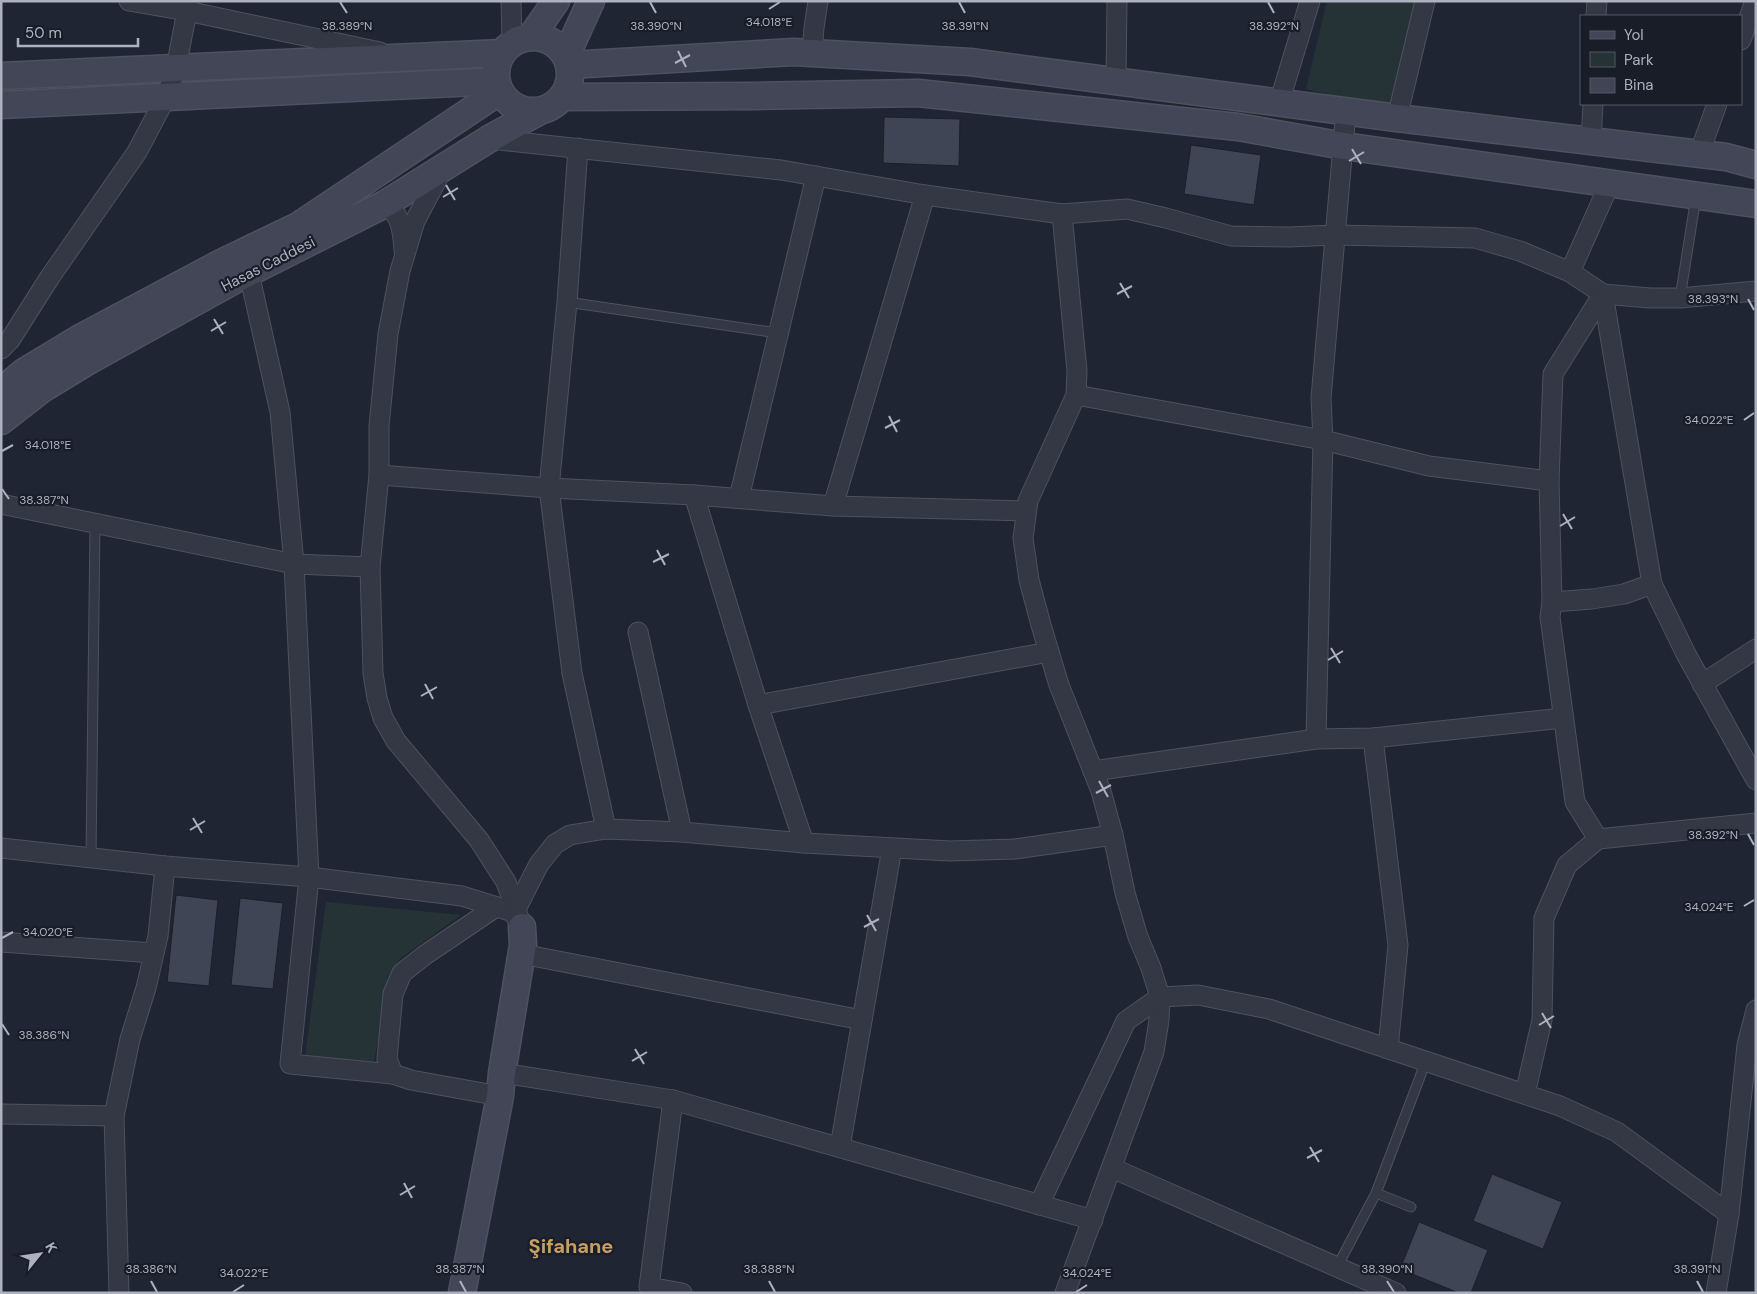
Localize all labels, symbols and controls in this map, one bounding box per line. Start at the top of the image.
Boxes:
text: 34.018°E [746,14,792,30]
scale bar [18,15,138,47]
legend [1580,15,1742,105]
text: 38.389°N [322,18,372,34]
text: 38.390°N [630,18,682,34]
text: 38.391°N [942,18,989,34]
text: 38.392°N [1249,18,1299,34]
text: 50 m [25,23,62,43]
text: Yol [1624,25,1644,45]
text: Park [1624,50,1654,70]
text: Bina [1624,75,1653,95]
street label: Hasas Caddesi [218,232,318,296]
text: 38.393°N [1688,291,1738,307]
text: 34.022°E [1684,412,1734,428]
text: 34.018°E [25,437,71,453]
text: 38.387°N [19,492,69,508]
text: 38.392°N [1688,827,1738,843]
text: 34.024°E [1684,899,1734,915]
text: 34.020°E [23,924,73,940]
text: 38.386°N [18,1027,70,1043]
north arrow [15,1229,65,1279]
district label: Şifahane [529,1233,613,1259]
text: K [41,1239,61,1256]
text: 38.386°N [125,1261,177,1277]
text: 38.387°N [435,1261,485,1277]
text: 38.388°N [744,1261,794,1277]
text: 38.390°N [1361,1261,1413,1277]
text: 38.391°N [1674,1261,1721,1277]
text: 34.022°E [219,1265,269,1281]
text: 34.024°E [1062,1265,1112,1281]

